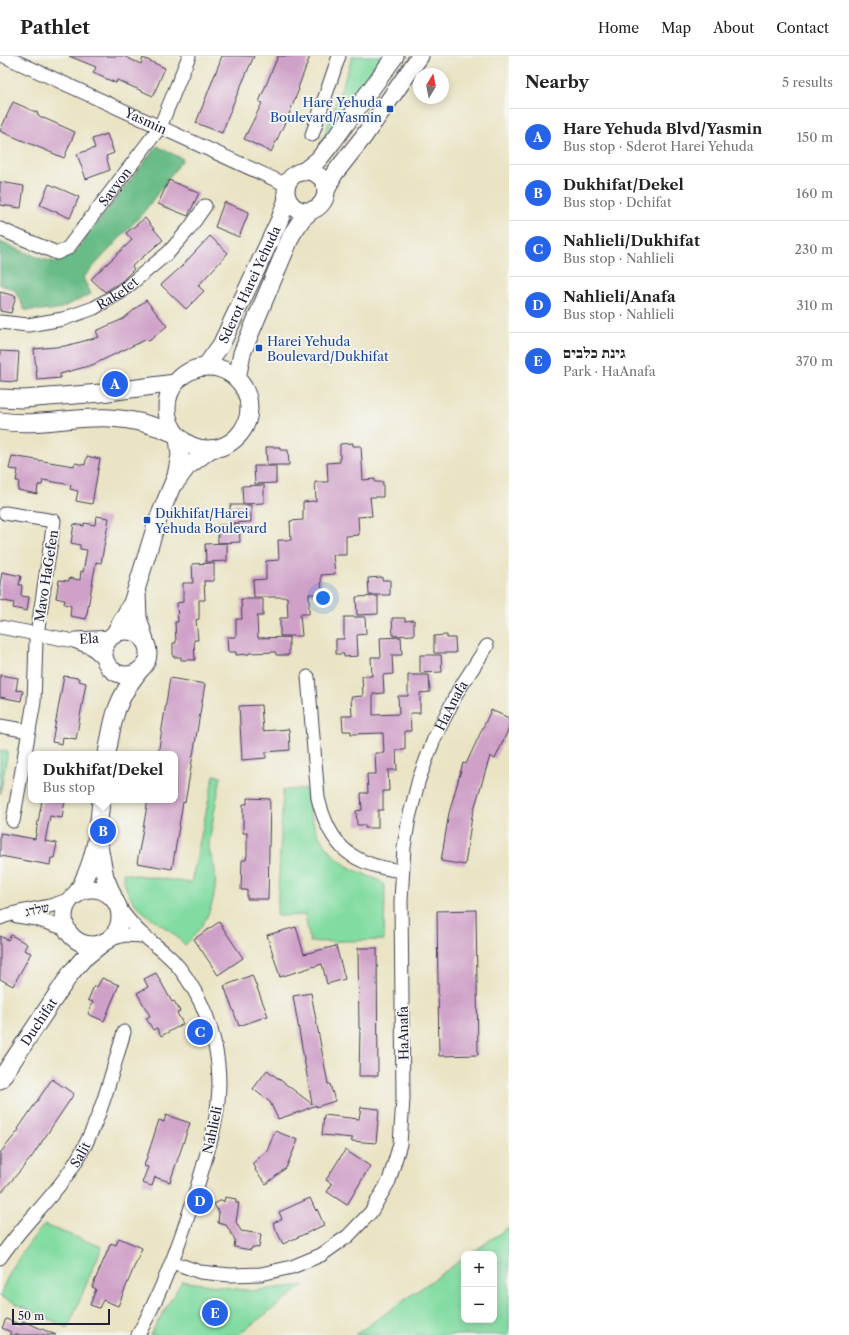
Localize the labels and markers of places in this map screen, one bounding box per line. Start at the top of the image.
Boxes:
place label: Hare Yehuda Boulevard/Yasmin [270,94,382,125]
marker: Hare Yehuda Boulevard/Yasmin [385,104,395,114]
place label: Harei Yehuda Boulevard/Dukhifat [267,333,389,364]
marker: Harei Yehuda Boulevard/Dukhifat [254,343,264,353]
pin: A [102,369,128,399]
place label: Dukhifat/Harei Yehuda Boulevard [154,505,267,536]
marker: Dukhifat/Harei Yehuda Boulevard [142,515,152,525]
pin: B [90,816,116,846]
pin: C [187,1017,213,1047]
pin: D [187,1186,213,1216]
pin: E [202,1298,228,1328]

